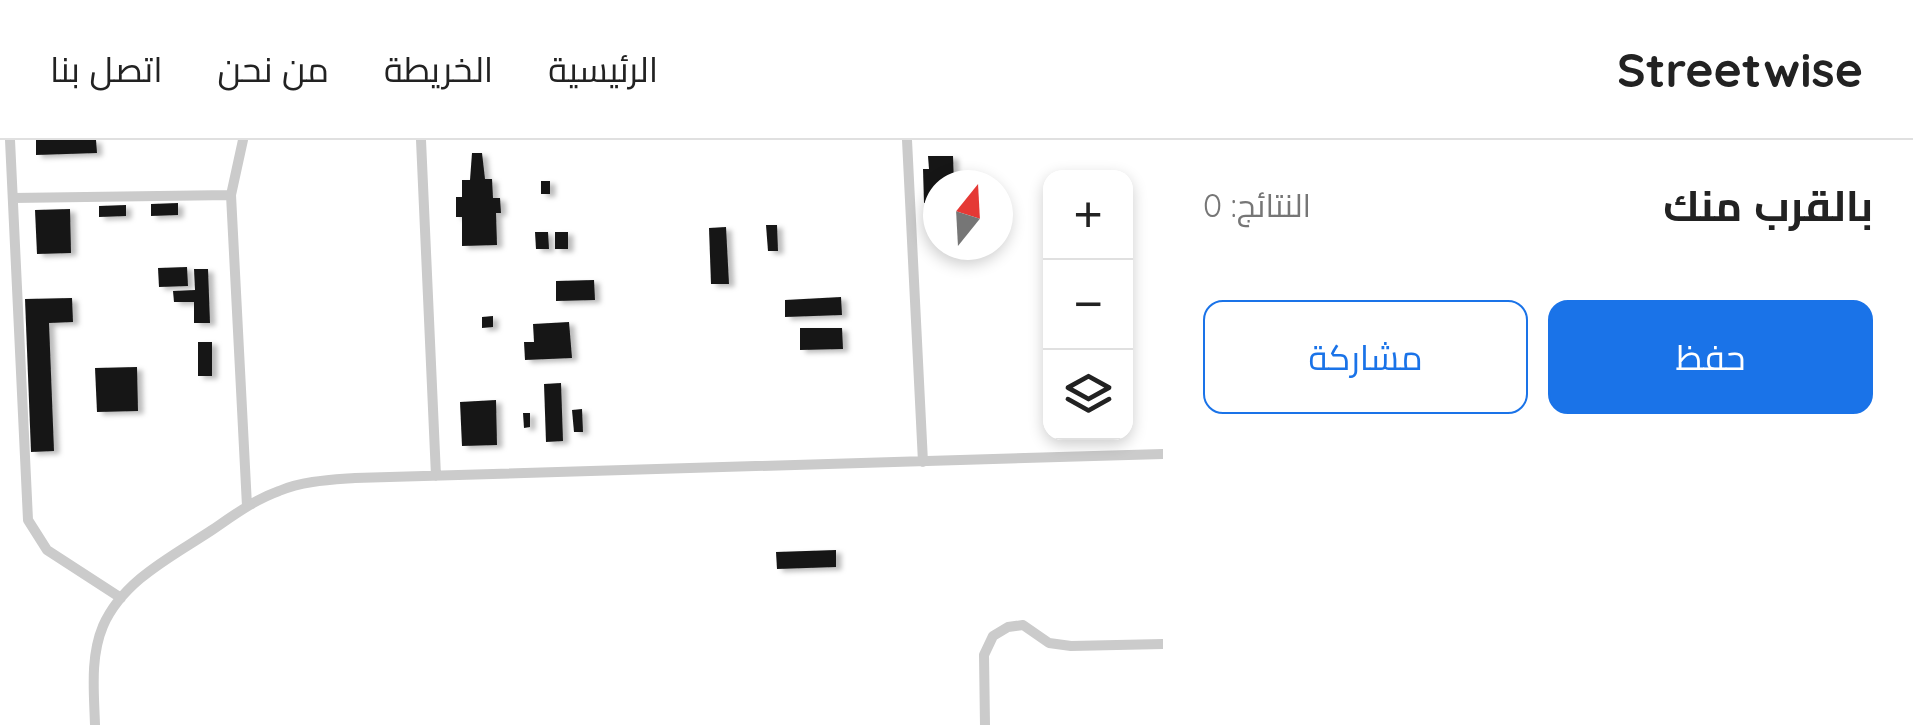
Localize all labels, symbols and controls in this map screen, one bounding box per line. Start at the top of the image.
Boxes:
text: Streetwise [1617,39,1863,99]
text: اتصل بنا [50,47,163,91]
text: من نحن [218,47,329,91]
text: الخريطة [384,47,493,91]
text: الرئيسية [548,47,658,91]
north arrow [923,170,1013,260]
map controls [1043,170,1133,440]
button: + [1043,170,1133,260]
text: بالقرب منك [1663,179,1873,232]
text: النتائج: 0 [1203,185,1311,225]
button: − [1043,260,1133,350]
button: مشاركة [1203,300,1528,414]
button: حفظ [1548,300,1873,414]
button: layers [1043,350,1133,440]

